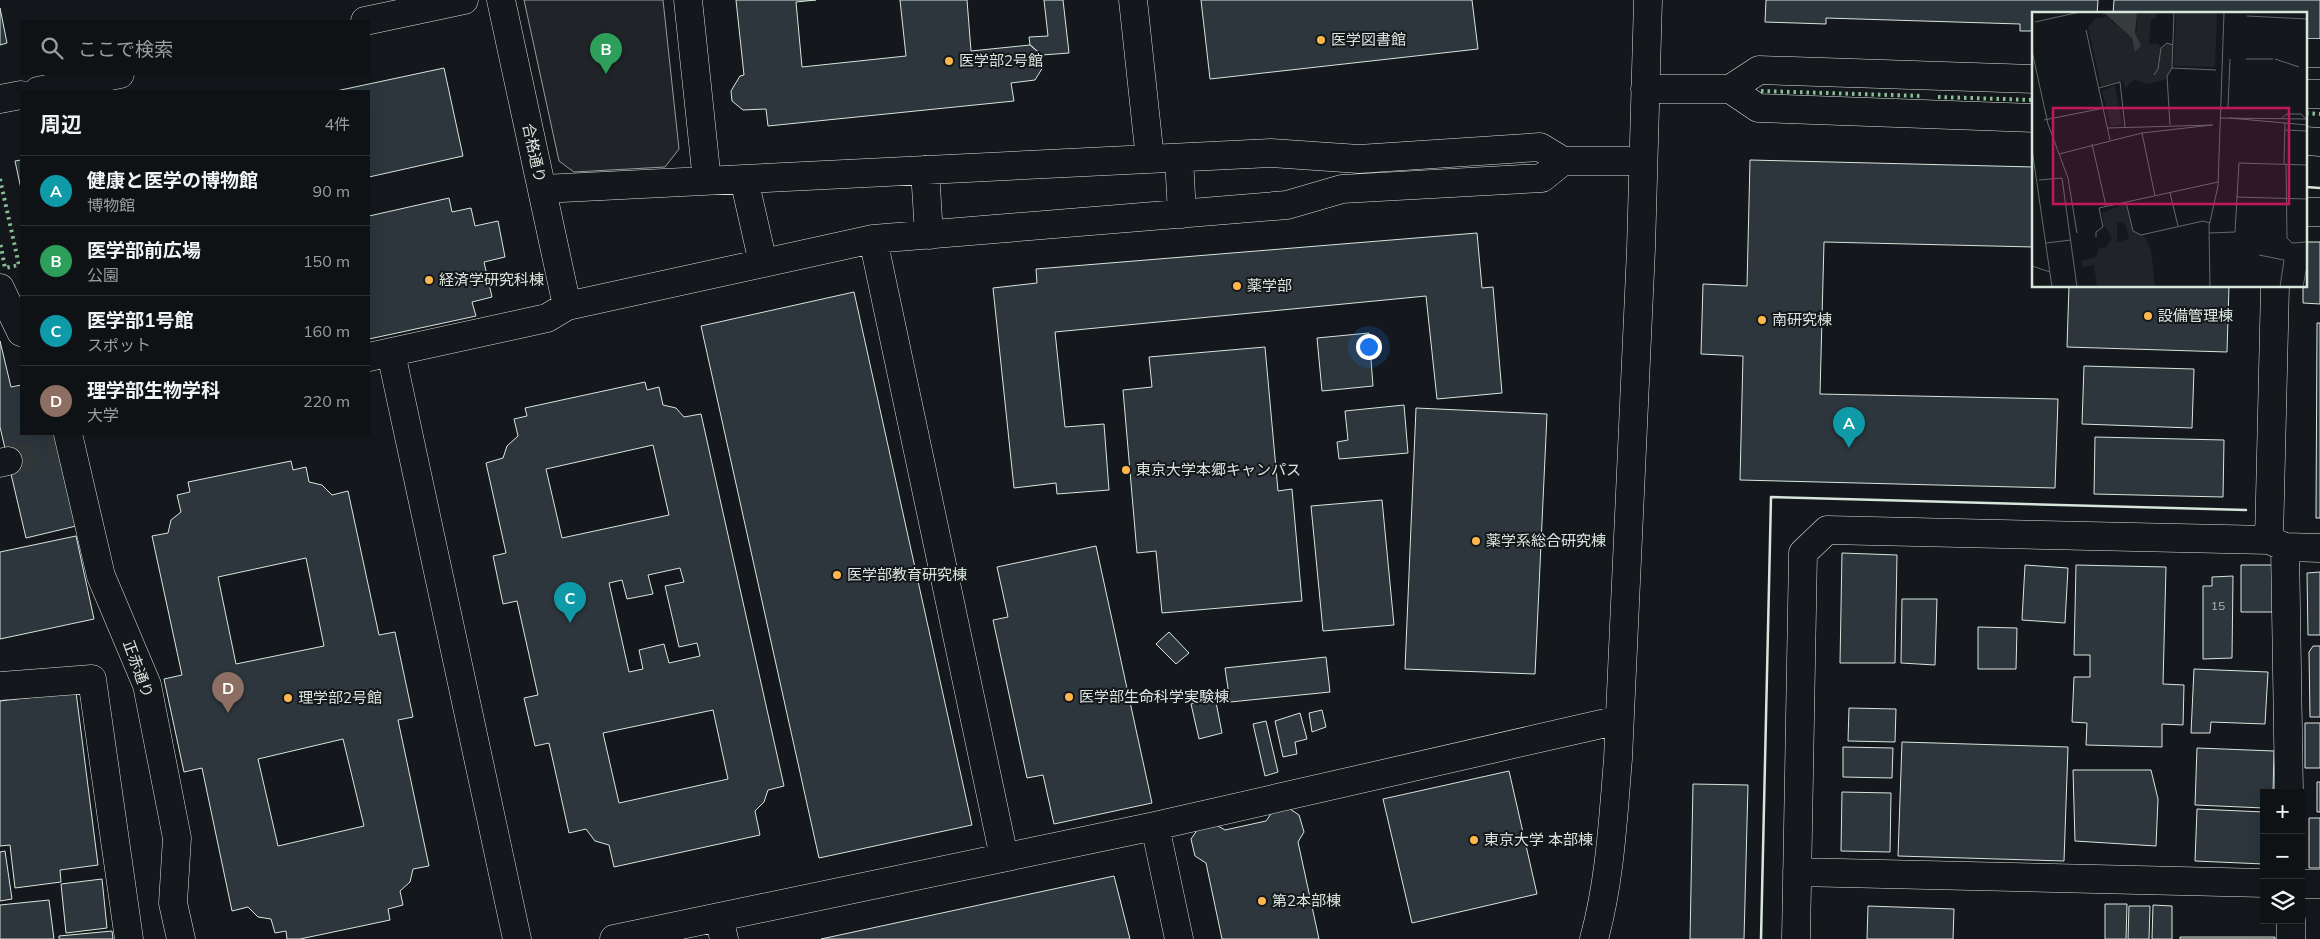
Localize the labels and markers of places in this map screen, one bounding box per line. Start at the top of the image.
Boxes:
place label: 医学図書館 [1331,30,1406,49]
pin: B [590,33,622,74]
marker: 医学図書館 [1315,34,1327,46]
place label: 医学部2号館 [959,51,1043,70]
marker: 医学部2号館 [943,55,955,67]
place label: 経済学研究科棟 [439,270,544,289]
marker: 経済学研究科棟 [423,274,435,286]
place label: 薬学部 [1247,276,1292,295]
marker: 薬学部 [1231,280,1243,292]
place label: 設備管理棟 [2158,306,2233,325]
place label: 南研究棟 [1772,310,1832,329]
marker: 設備管理棟 [2142,310,2154,322]
marker: 南研究棟 [1756,314,1768,326]
pin: A [1833,407,1865,448]
place label: 東京大学本郷キャンパス [1136,460,1301,479]
marker: 東京大学本郷キャンパス [1120,464,1132,476]
place label: 薬学系総合研究棟 [1486,531,1606,550]
marker: 薬学系総合研究棟 [1470,535,1482,547]
place label: 医学部教育研究棟 [847,565,967,584]
marker: 医学部教育研究棟 [831,569,843,581]
pin: C [554,582,586,623]
pin: D [212,672,244,713]
place label: 医学部生命科学実験棟 [1079,687,1229,706]
place label: 理学部2号館 [298,688,382,707]
marker: 医学部生命科学実験棟 [1063,691,1075,703]
marker: 理学部2号館 [282,692,294,704]
place label: 東京大学 本部棟 [1484,830,1593,849]
marker: 東京大学 本部棟 [1468,834,1480,846]
place label: 第2本部棟 [1272,891,1341,910]
marker: 第2本部棟 [1256,895,1268,907]

